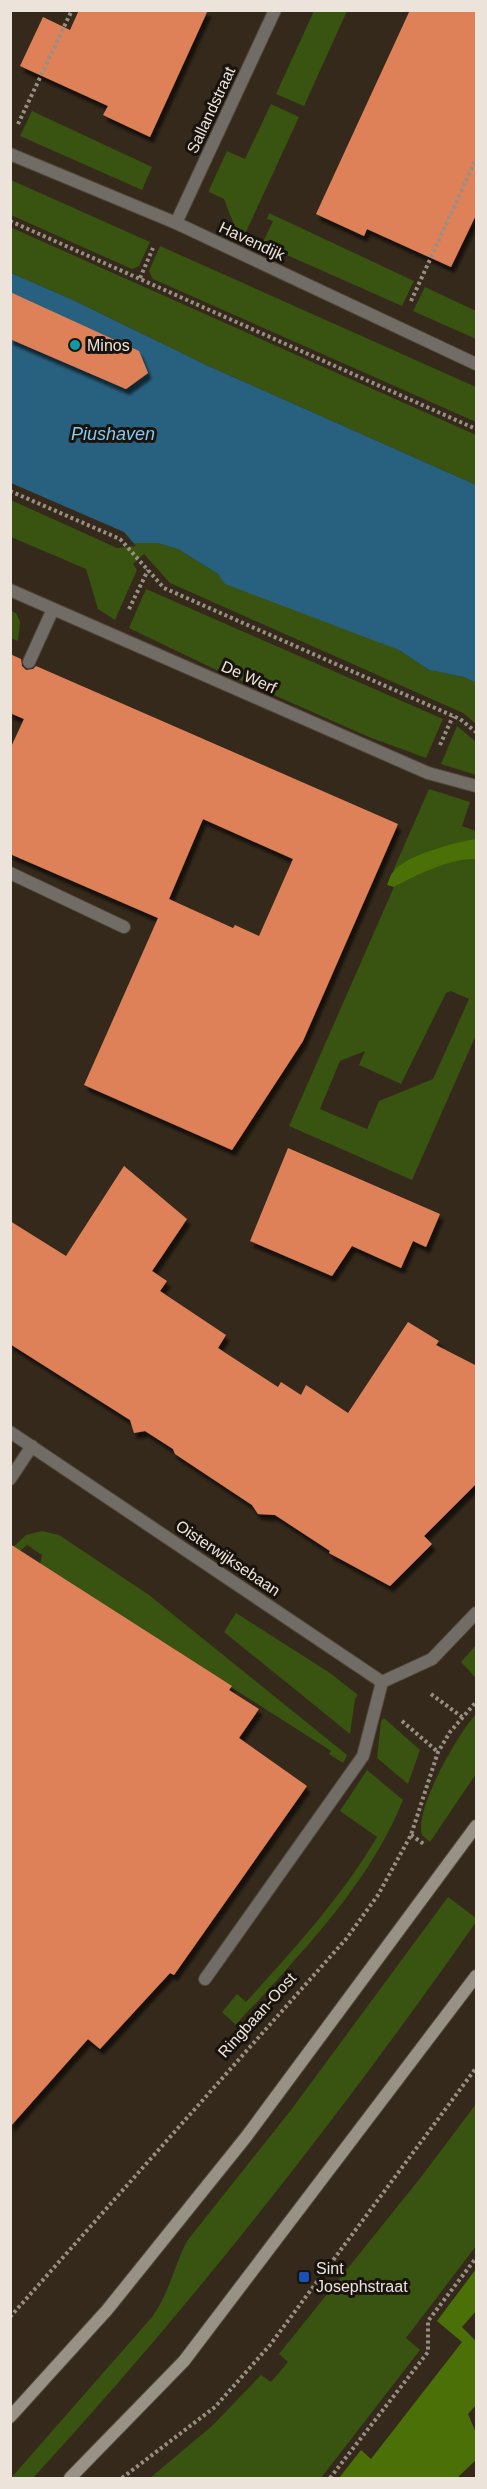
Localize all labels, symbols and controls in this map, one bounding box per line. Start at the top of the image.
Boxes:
street label: Sallandstraat [184,64,239,156]
street label: Havendijk [217,218,288,264]
place label: Minos [87,337,130,354]
marker: Minos [68,338,82,352]
water label: Piushaven [71,424,155,444]
street label: De Werf [219,657,280,697]
street label: Oisterwijksebaan [173,1517,283,1599]
street label: Ringbaan-Oost [215,1969,300,2061]
place label: Sint Josephstraat [316,2260,408,2295]
marker: Sint Josephstraat [297,2270,311,2284]

